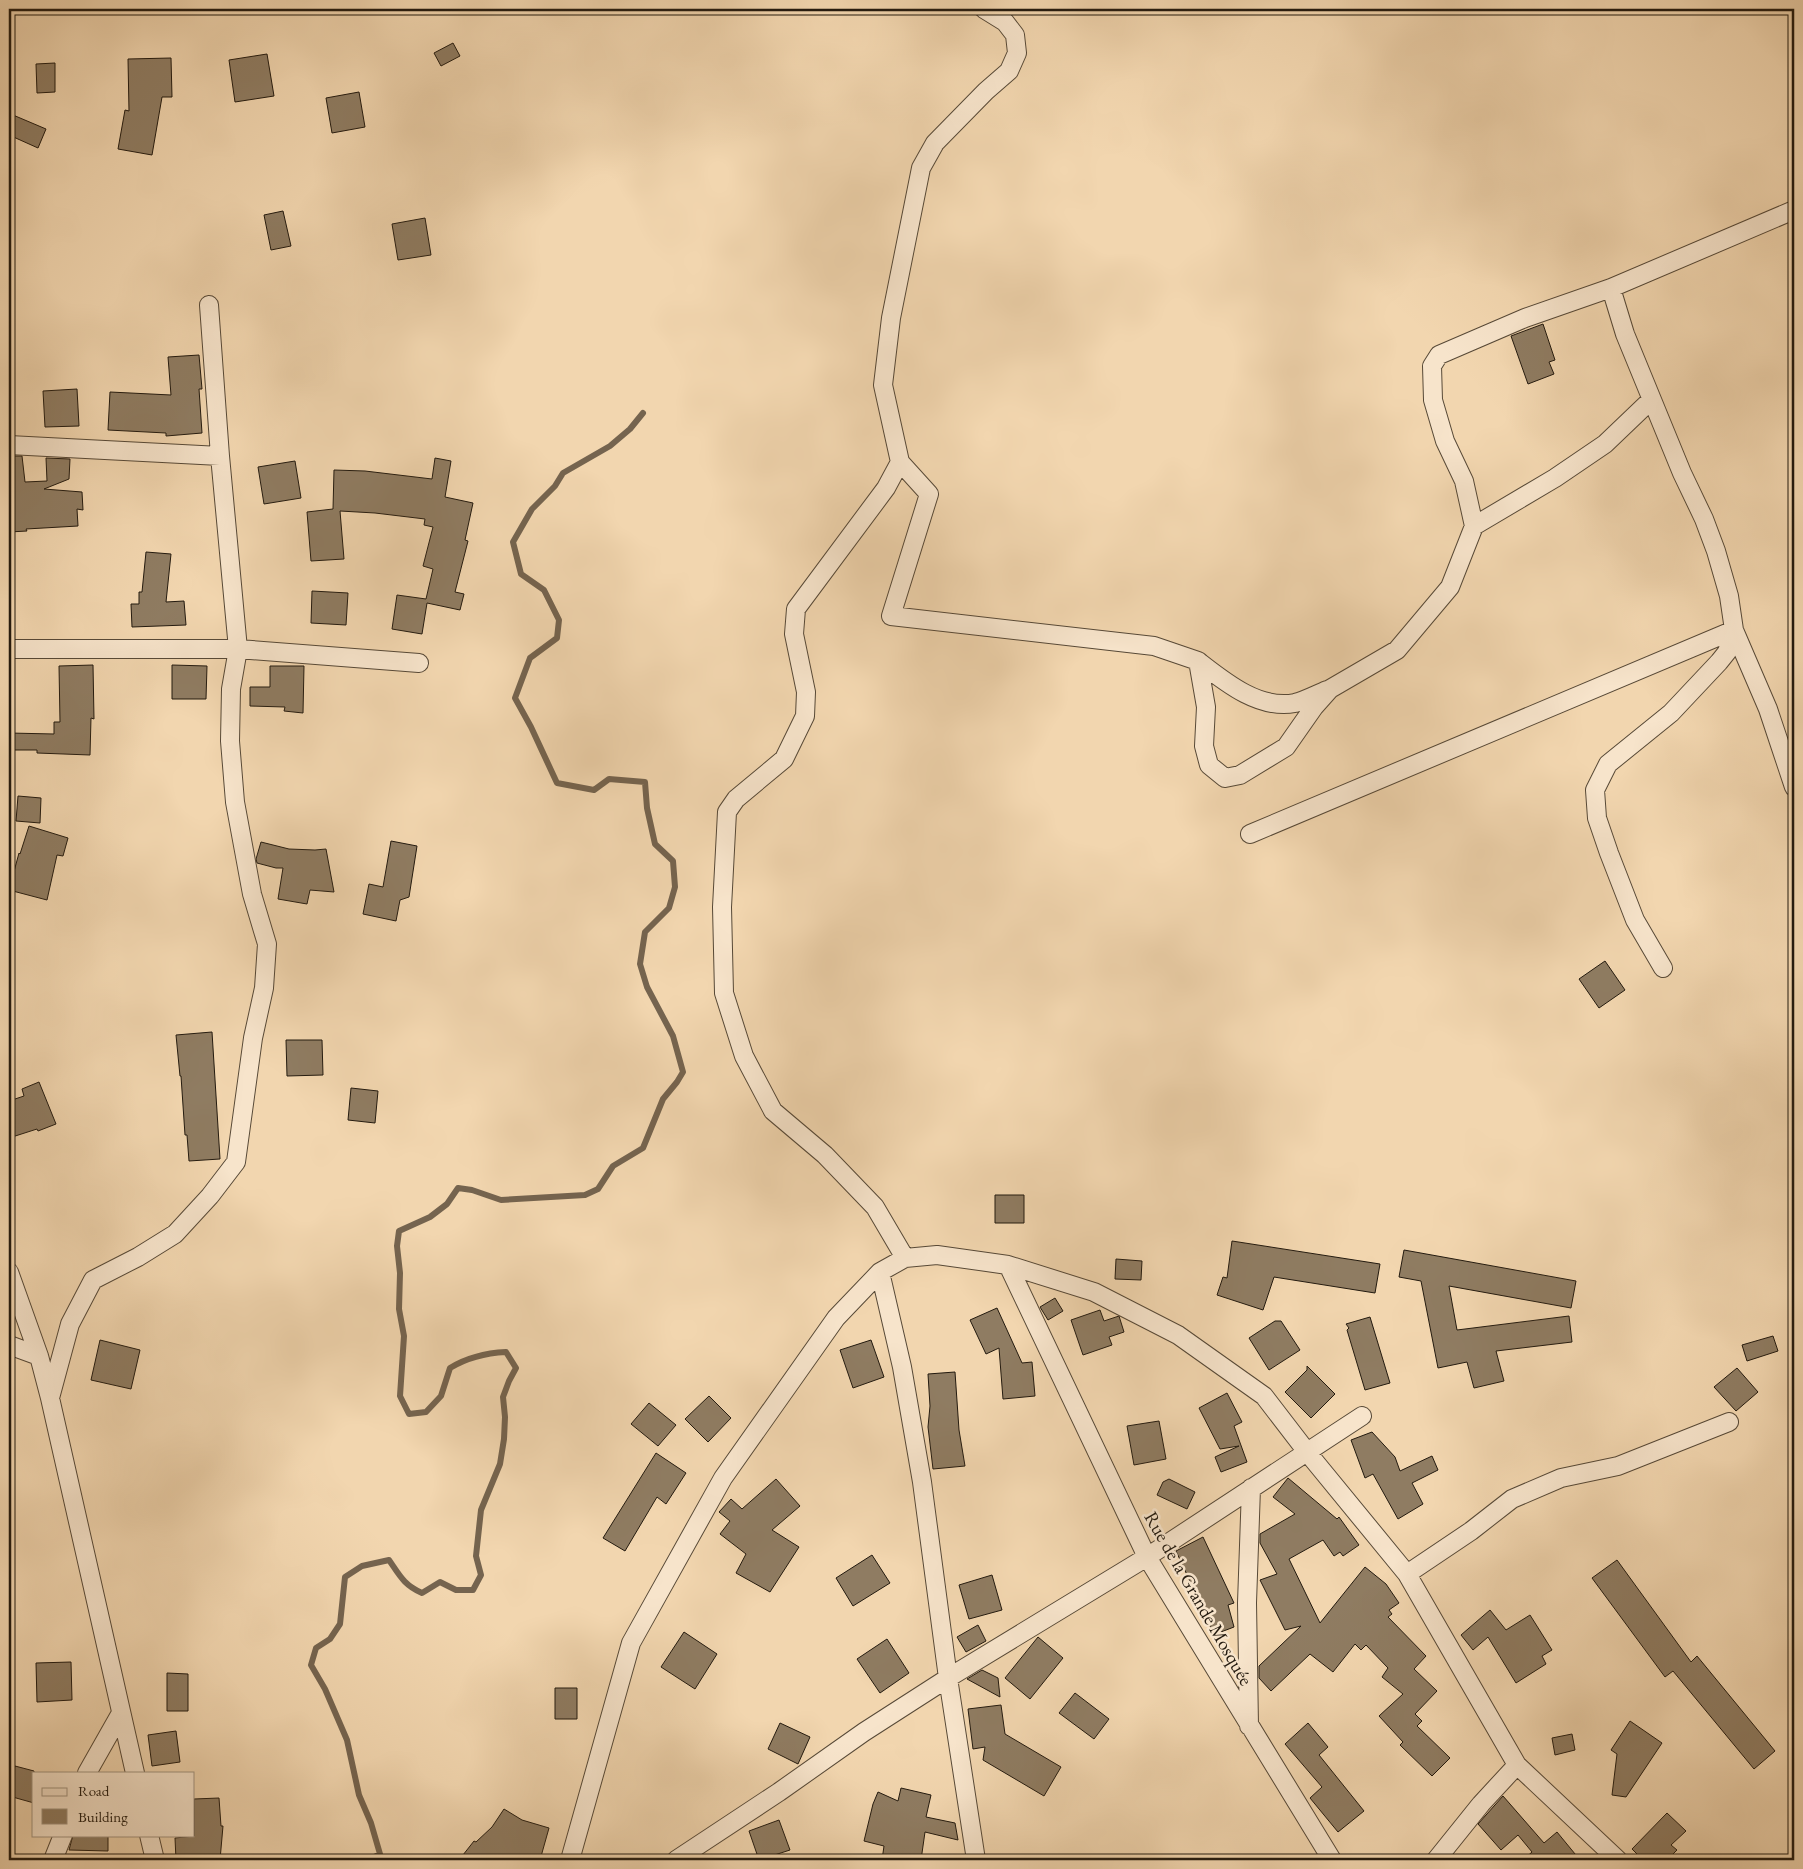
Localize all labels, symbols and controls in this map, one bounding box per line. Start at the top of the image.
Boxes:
street label: Rue de la Grande Mosquée [1138,1507,1259,1690]
legend [32,1772,195,1836]
text: Road [78,1781,110,1800]
text: Building [78,1807,128,1826]

